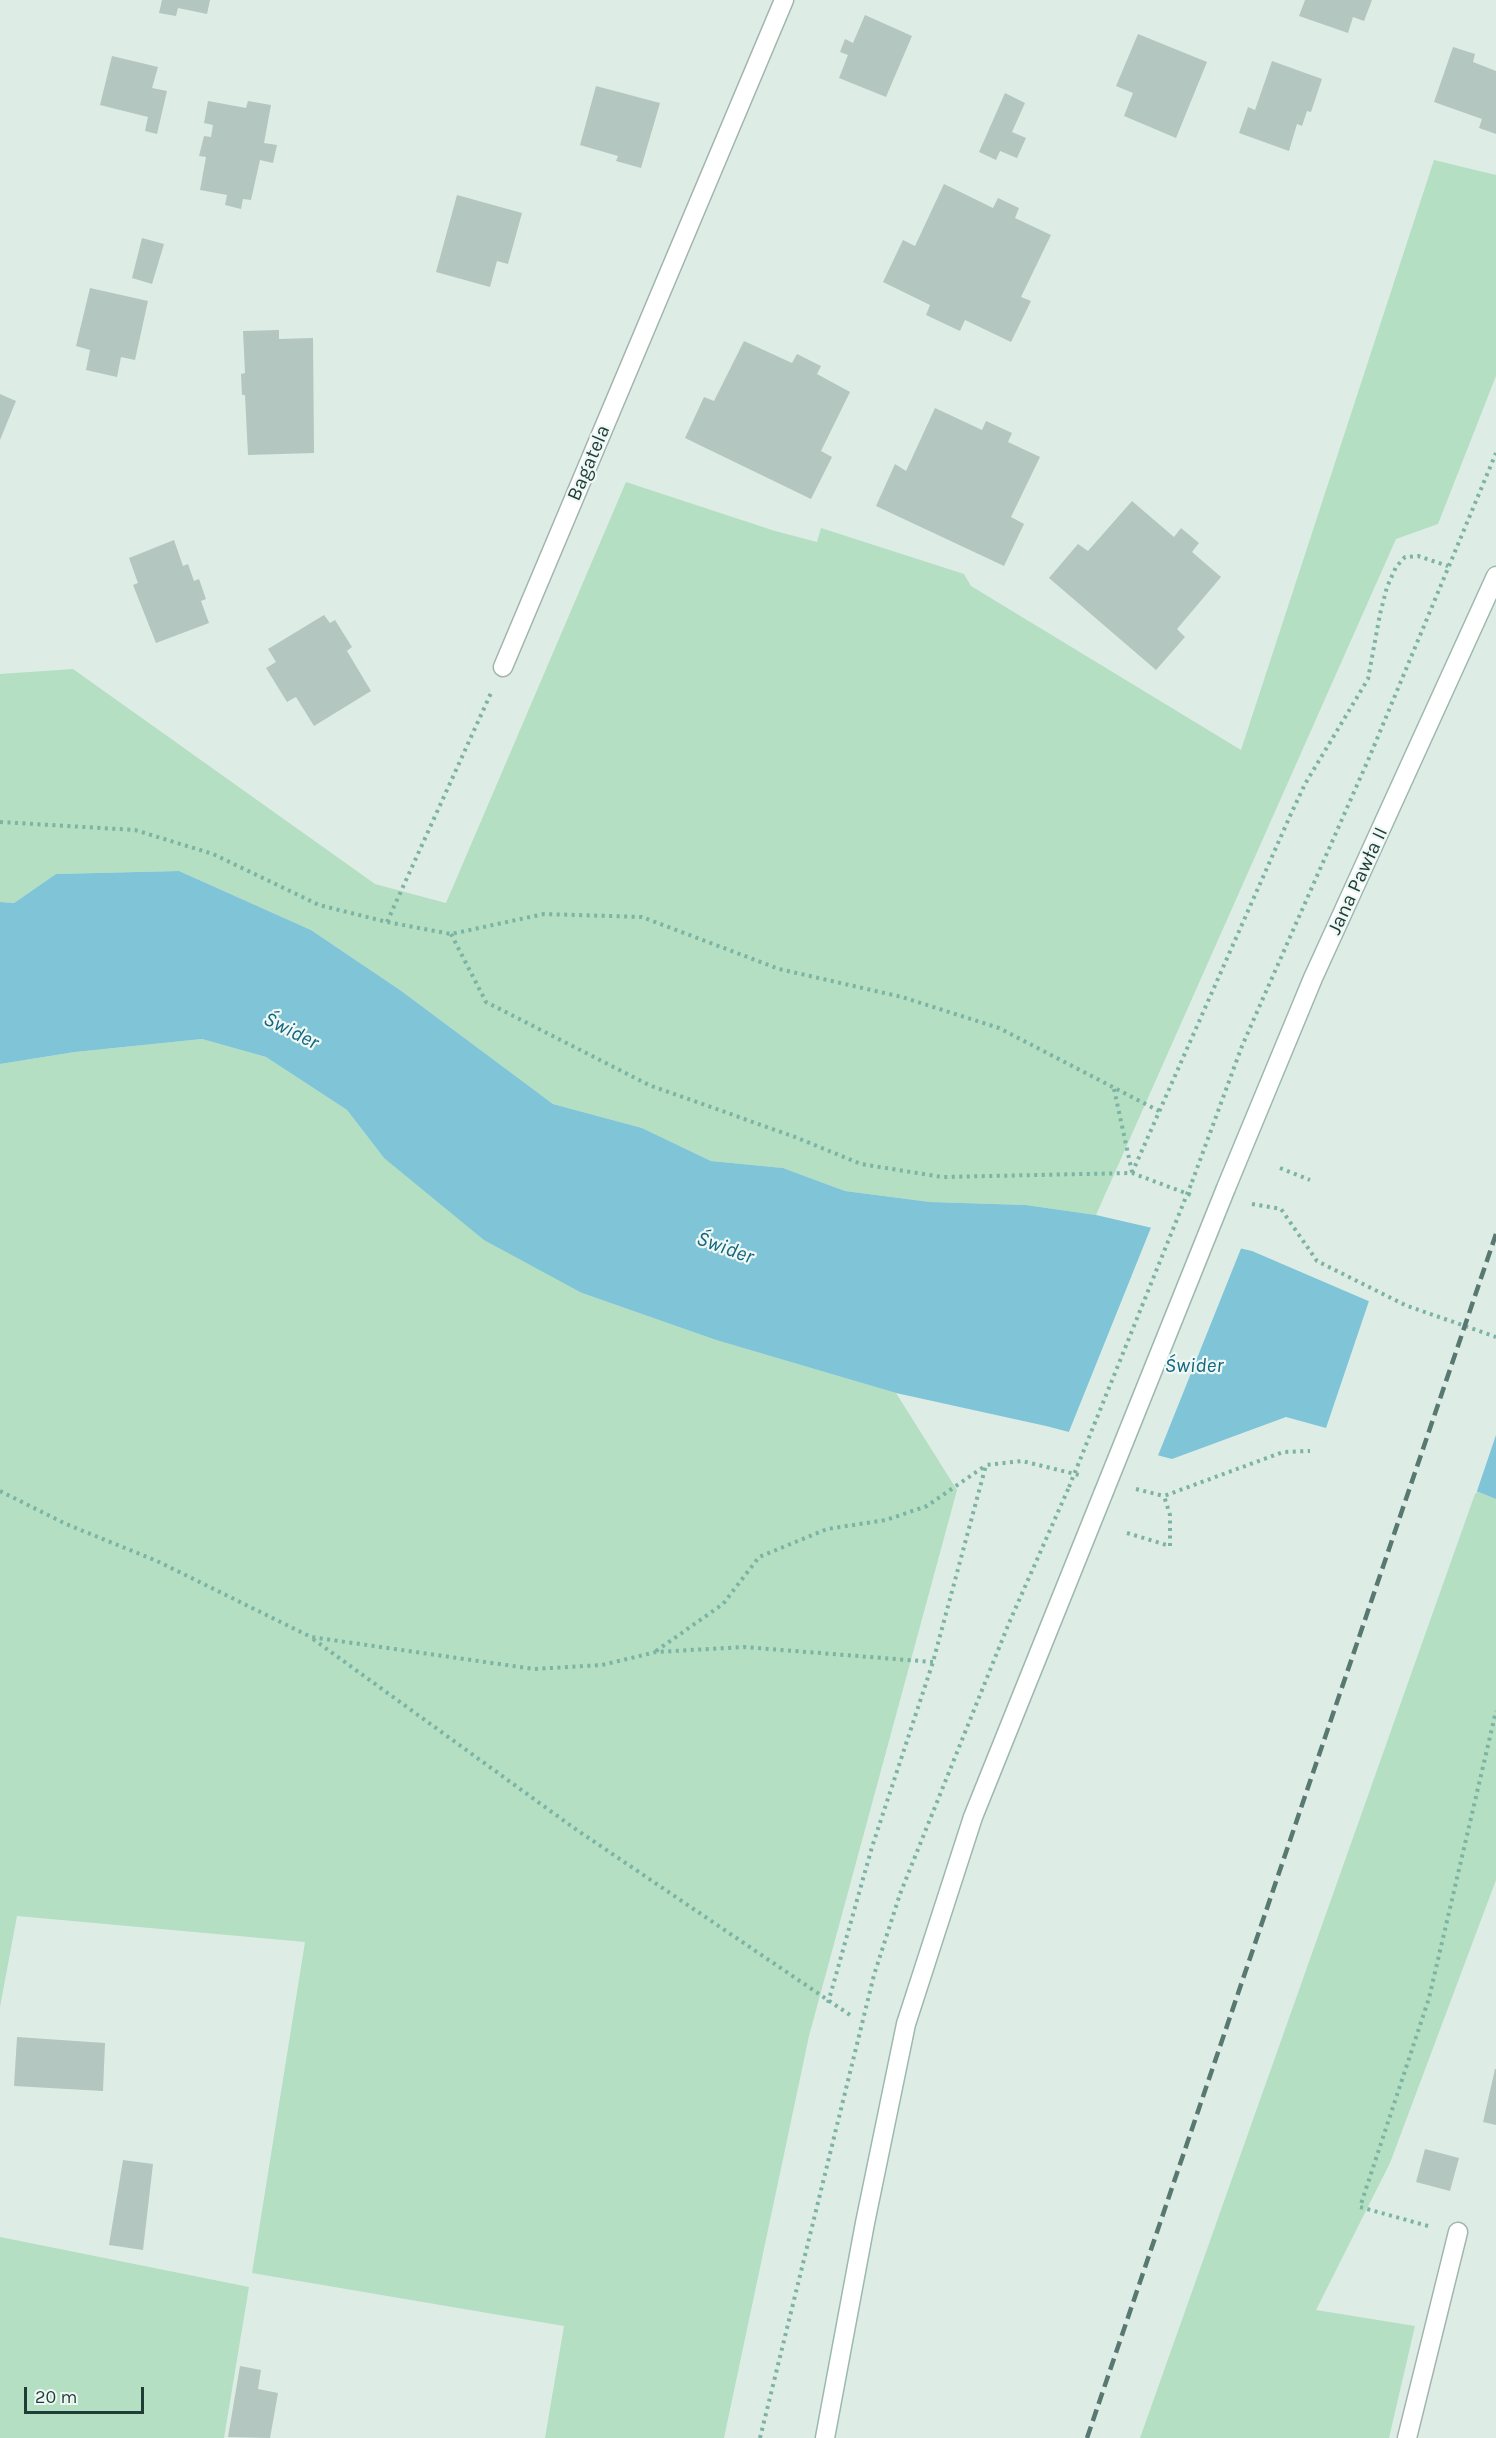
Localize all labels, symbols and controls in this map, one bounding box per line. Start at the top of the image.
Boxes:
street label: Bagatela [562,421,616,505]
street label: Jana Pawła II [1323,823,1393,939]
water label: Świder [259,1006,323,1056]
water label: Świder [693,1226,757,1270]
water label: Świder [1165,1353,1223,1379]
scale bar [27,2375,147,2413]
text: 20 m [35,2386,77,2408]

